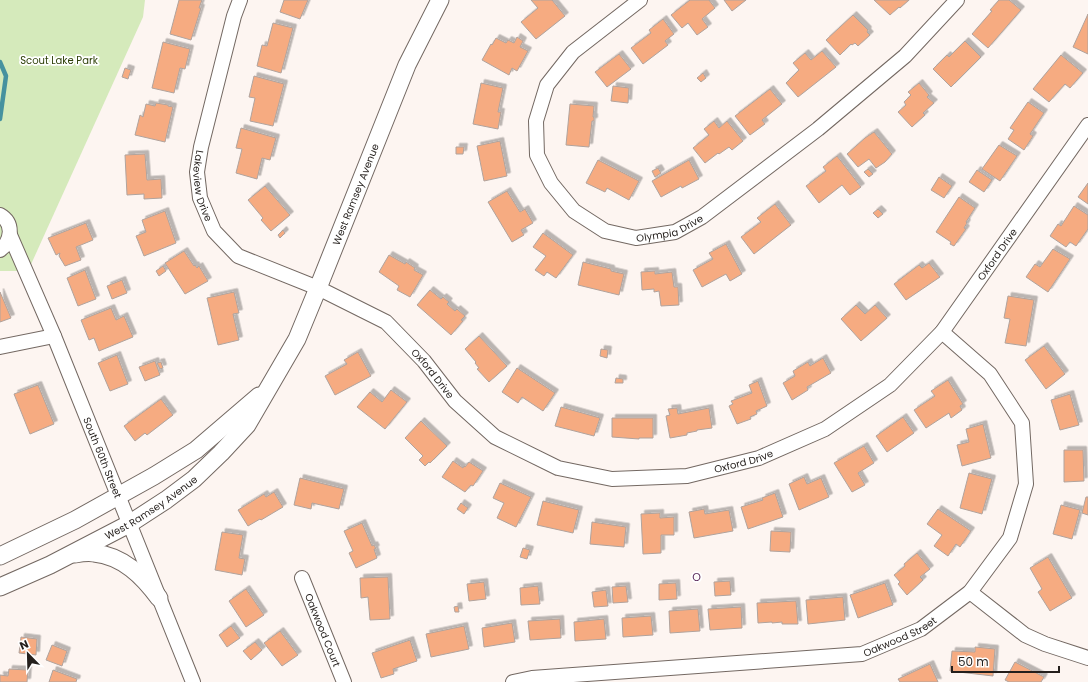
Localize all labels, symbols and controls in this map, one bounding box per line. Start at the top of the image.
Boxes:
park label: Scout Lake Park [20,53,99,68]
street label: West Ramsey Avenue [328,141,382,247]
street label: Lakeview Drive [190,149,217,224]
street label: Olympia Drive [635,210,706,245]
street label: Oxford Drive [973,225,1021,283]
street label: Oxford Drive [408,345,458,402]
street label: South 60th Street [80,415,126,500]
street label: Oxford Drive [712,445,775,476]
street label: West Ramsey Avenue [102,472,200,543]
district label: O [692,569,702,585]
street label: Oakwood Court [301,591,345,669]
street label: Oakwood Street [861,612,940,660]
north arrow [8,634,48,674]
text: N [17,636,31,654]
scale bar [952,648,1059,674]
text: 50 m [958,653,989,670]

